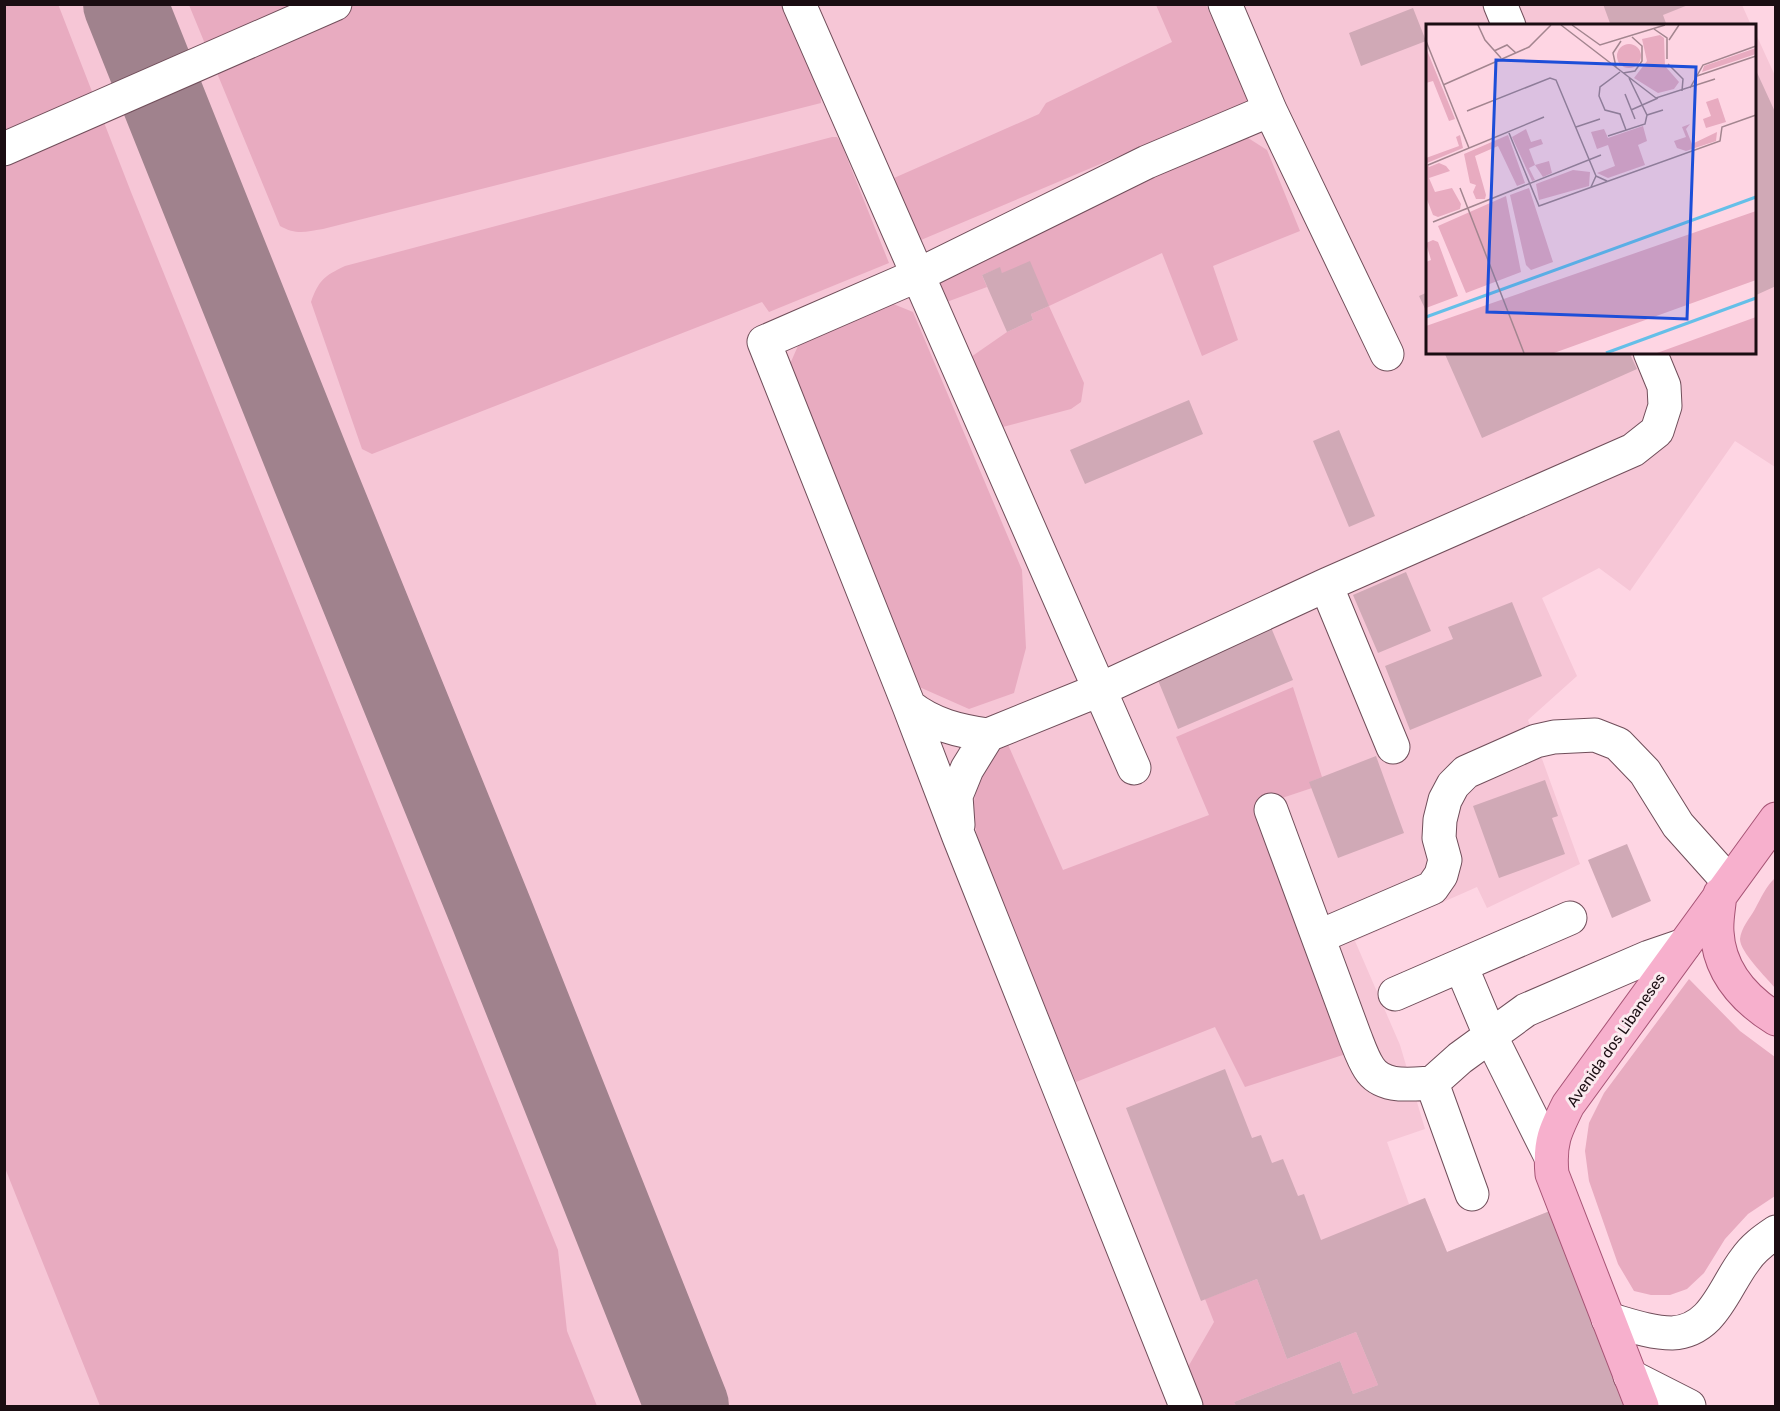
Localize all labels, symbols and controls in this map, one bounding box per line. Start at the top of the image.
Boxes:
inset map [1426,24,1756,354]
street label: Avenida dos Libaneses [1563,969,1669,1110]

